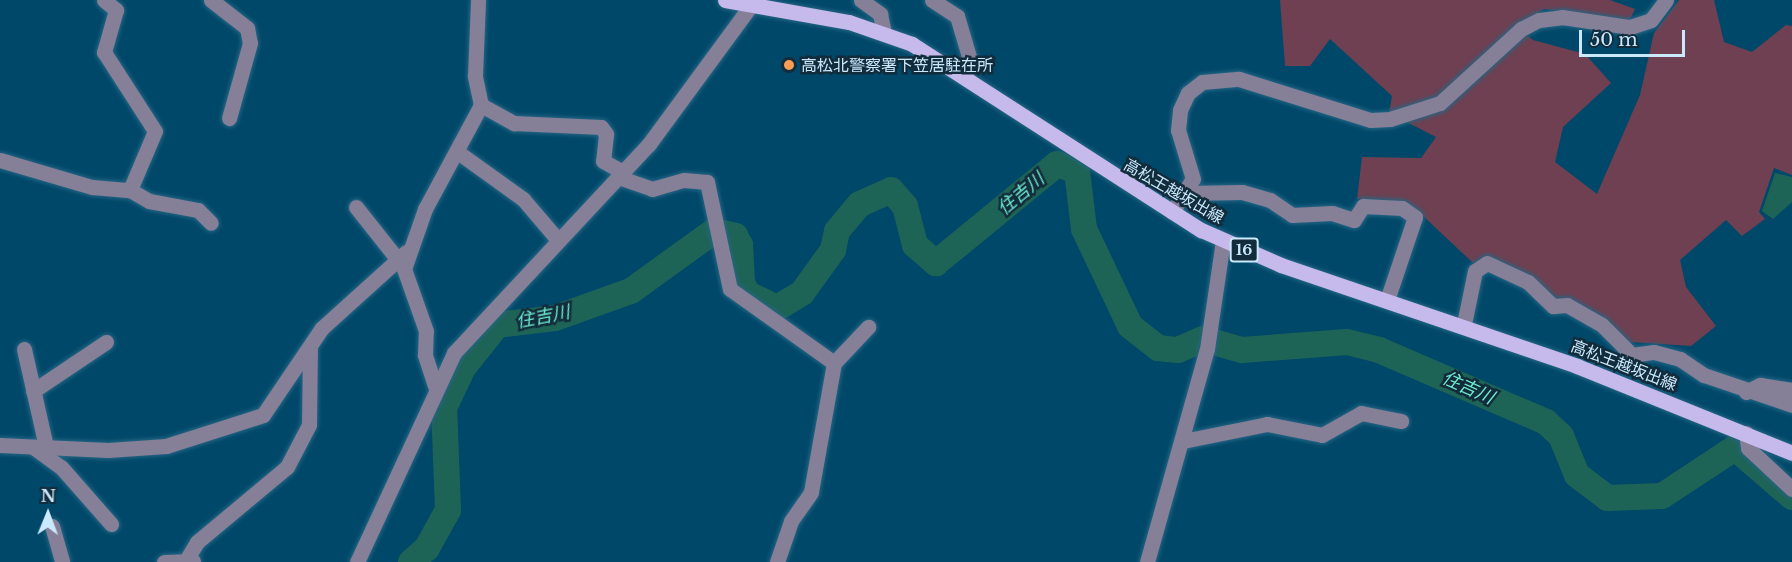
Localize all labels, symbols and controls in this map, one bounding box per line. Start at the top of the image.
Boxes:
scale bar [1582,18,1688,56]
text: 50 m [1590,29,1638,51]
place label: 高松北警察署下笠居駐在所 [801,55,993,75]
marker: 高松北警察署下笠居駐在所 [782,58,796,72]
street label: 高松王越坂出線 [1121,155,1227,227]
water label: 住吉川 [993,168,1049,220]
road number: 16 [1229,238,1259,262]
water label: 住吉川 [514,301,572,333]
street label: 高松王越坂出線 [1568,336,1680,394]
water label: 住吉川 [1439,367,1497,409]
north arrow [18,484,78,544]
text: N [41,486,56,506]

